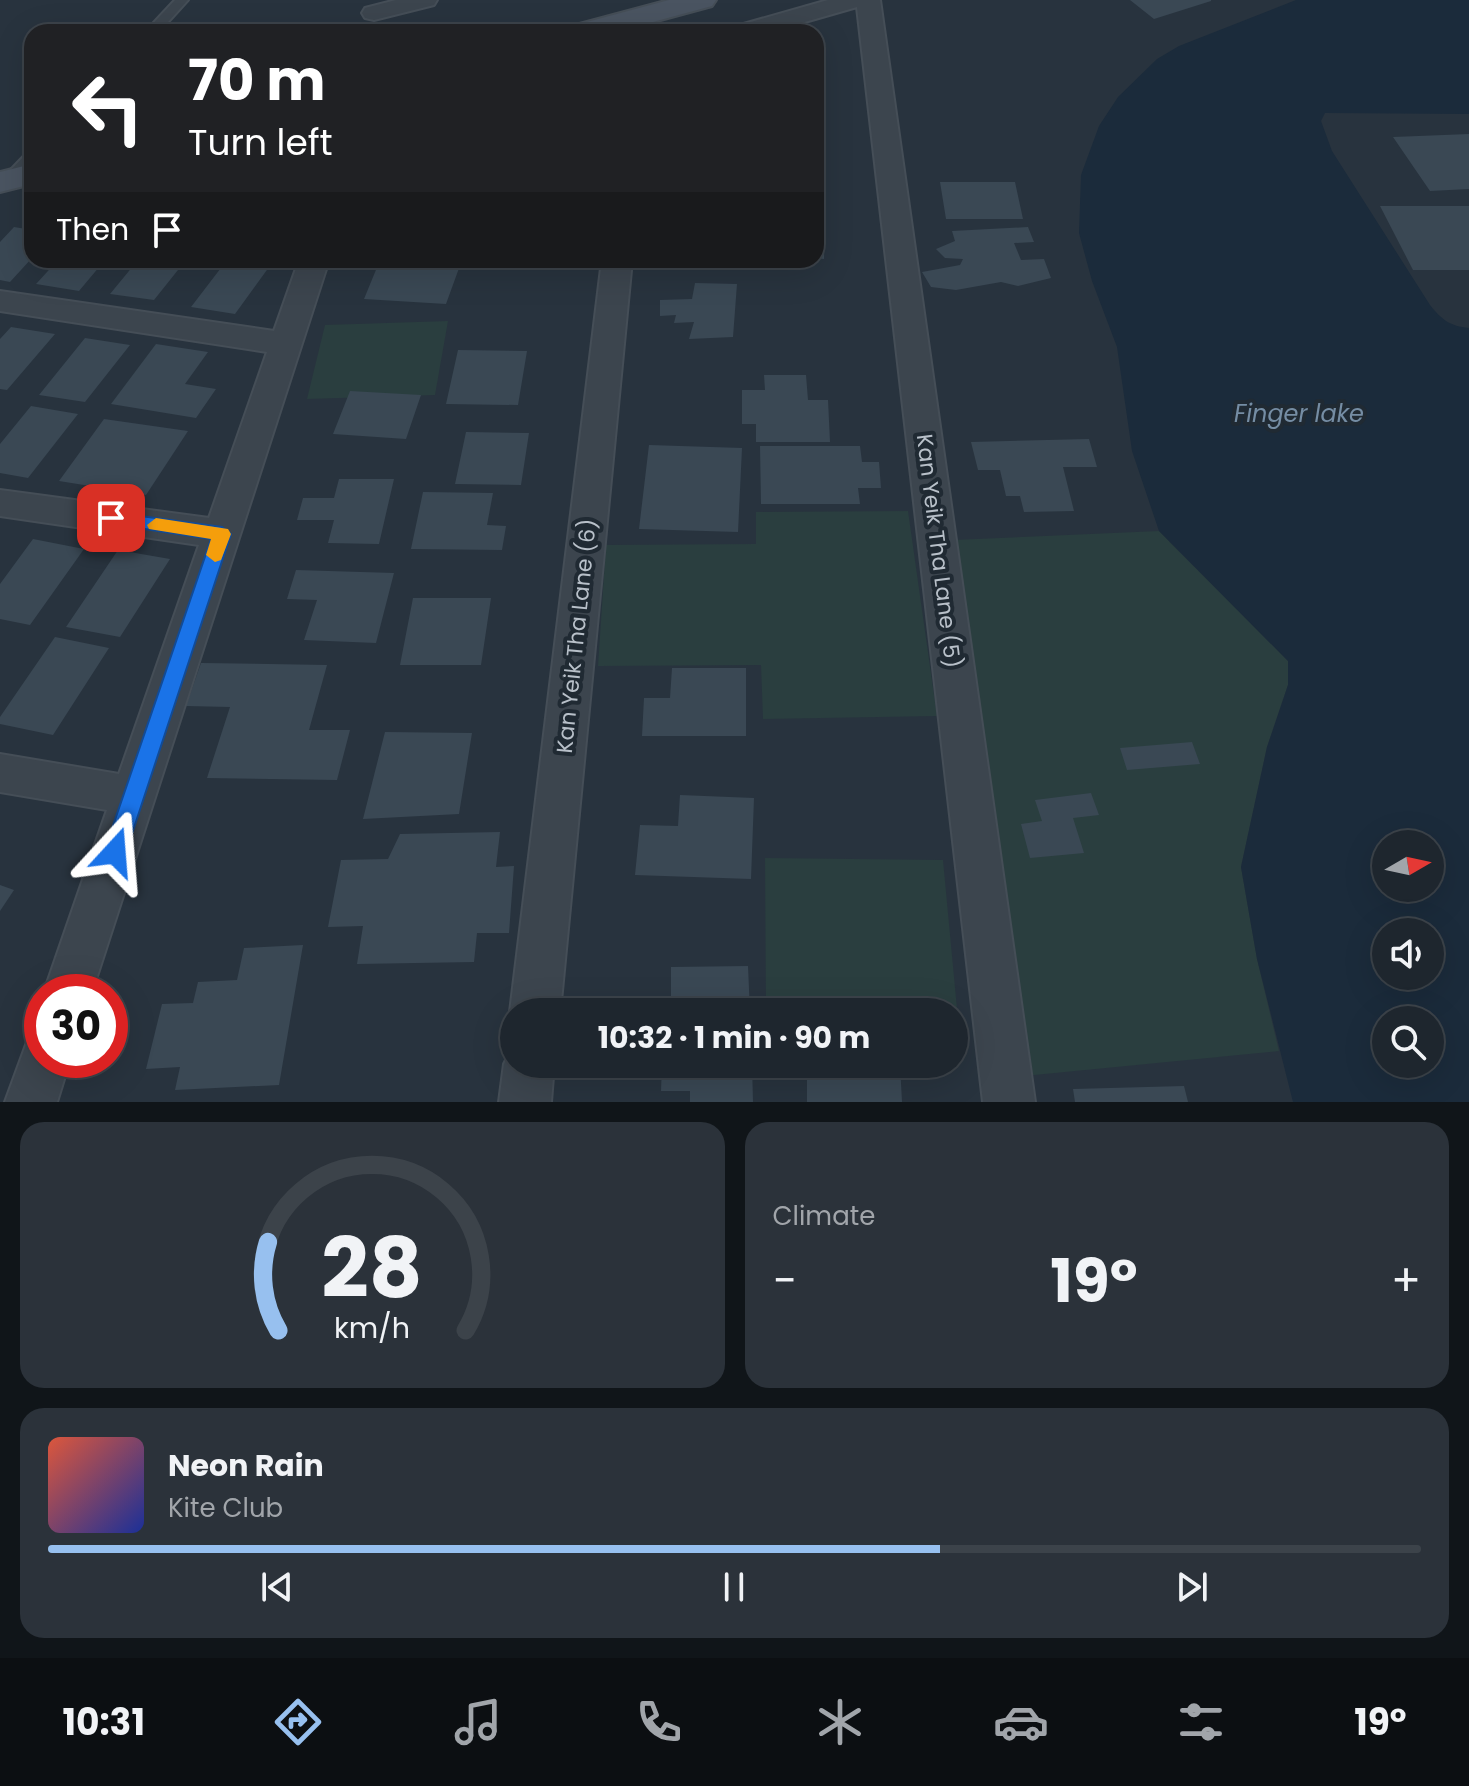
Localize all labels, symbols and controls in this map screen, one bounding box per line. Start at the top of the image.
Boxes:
text: 70 m [188,41,326,120]
icon: left [56,56,160,160]
text: Turn left [188,117,333,168]
text: Then [56,208,129,251]
icon: arrive [145,208,189,252]
water label: Finger lake [1234,397,1364,430]
street label: Kan Yeik Tha Lane (5) [909,432,968,670]
pin [77,484,145,552]
icon: arrive [89,496,133,540]
street label: Kan Yeik Tha Lane (6) [549,517,604,755]
position arrow [73,810,157,894]
north arrow [1372,830,1444,902]
map controls [1372,830,1444,1078]
button: sound [1372,918,1444,990]
speed limit sign: 30 [24,974,128,1078]
button: search [1372,1006,1444,1078]
text: 10:32 · 1 min · 90 m [598,1016,870,1059]
text: Climate [773,1198,875,1234]
text: 28 [322,1210,423,1326]
text: 19° [1050,1239,1137,1323]
text: − [773,1250,797,1311]
text: + [1391,1250,1421,1311]
text: km/h [334,1308,410,1348]
text: Neon Rain [168,1444,324,1487]
text: Kite Club [168,1490,283,1526]
icon: previous [255,1565,299,1609]
icon: pause [712,1565,756,1609]
icon: next [1170,1565,1214,1609]
icon: directions [270,1694,326,1750]
icon: music [450,1694,506,1750]
icon: phone [631,1694,687,1750]
icon: climate [812,1694,868,1750]
icon: car [993,1694,1049,1750]
icon: filters [1173,1694,1229,1750]
text: 10:31 [62,1697,145,1748]
text: 19° [1354,1697,1407,1748]

